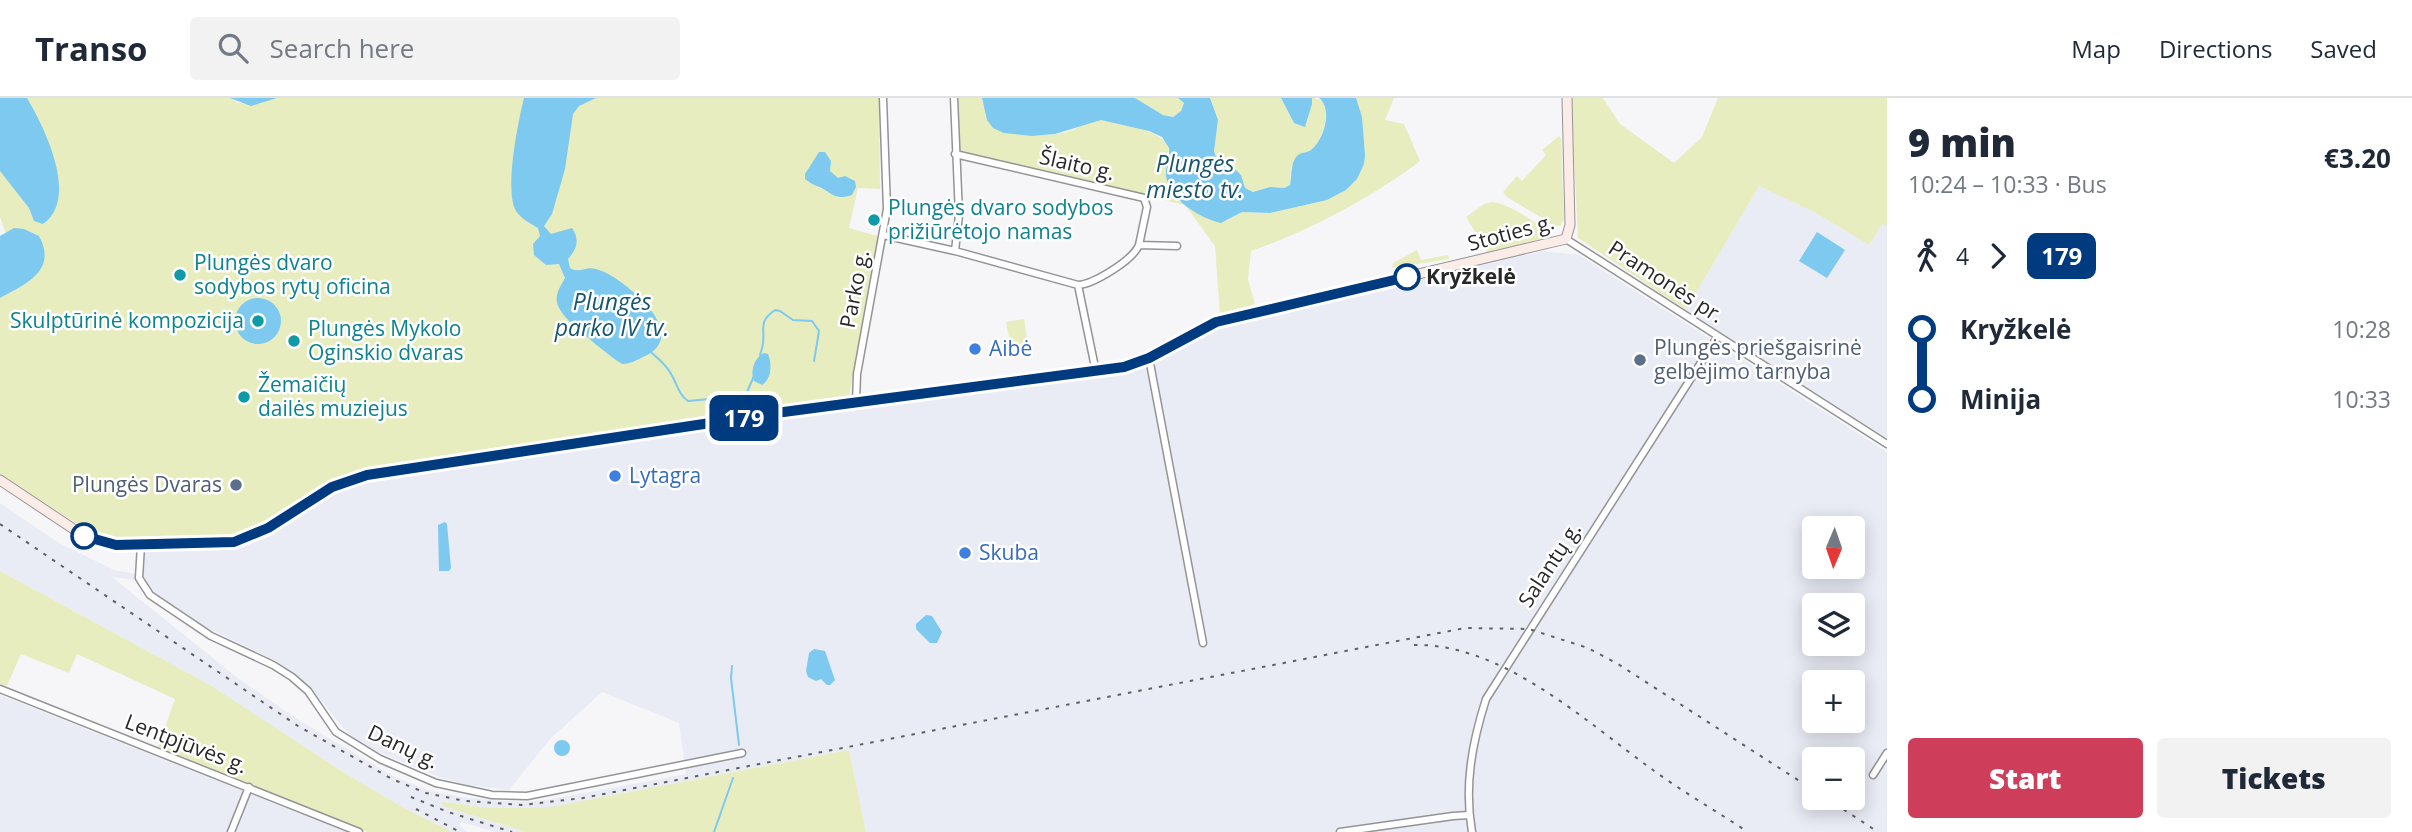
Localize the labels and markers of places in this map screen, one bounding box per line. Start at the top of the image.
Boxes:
place label: Plungės dvaro sodybos prižiūrėtojo namas [888,193,1114,245]
marker: Plungės dvaro sodybos prižiūrėtojo namas [866,212,882,228]
place label: Plungės dvaro sodybos rytų oficina [194,248,391,300]
place label: Kryžkelė [1426,262,1516,290]
marker: Kryžkelė [1394,264,1420,290]
marker: Plungės dvaro sodybos rytų oficina [172,267,188,283]
place label: Skulptūrinė kompozicija [10,306,244,334]
marker: Skulptūrinė kompozicija [250,313,266,329]
place label: Plungės Mykolo Oginskio dvaras [308,314,464,366]
marker: Plungės Mykolo Oginskio dvaras [286,333,302,349]
place label: Plungės priešgaisrinė gelbėjimo tarnyba [1654,333,1862,385]
place label: Aibė [989,334,1032,362]
marker: Aibė [967,341,983,357]
marker: Plungės priešgaisrinė gelbėjimo tarnyba [1632,352,1648,368]
place label: Žemaičių dailės muziejus [258,370,408,422]
marker: Žemaičių dailės muziejus [236,389,252,405]
place label: Lytagra [629,461,701,489]
marker: Lytagra [607,468,623,484]
place label: Plungės Dvaras [72,470,222,498]
marker: Plungės Dvaras [228,477,244,493]
unlabelled marker [71,523,97,549]
place label: Skuba [979,538,1039,566]
marker: Skuba [957,545,973,561]

